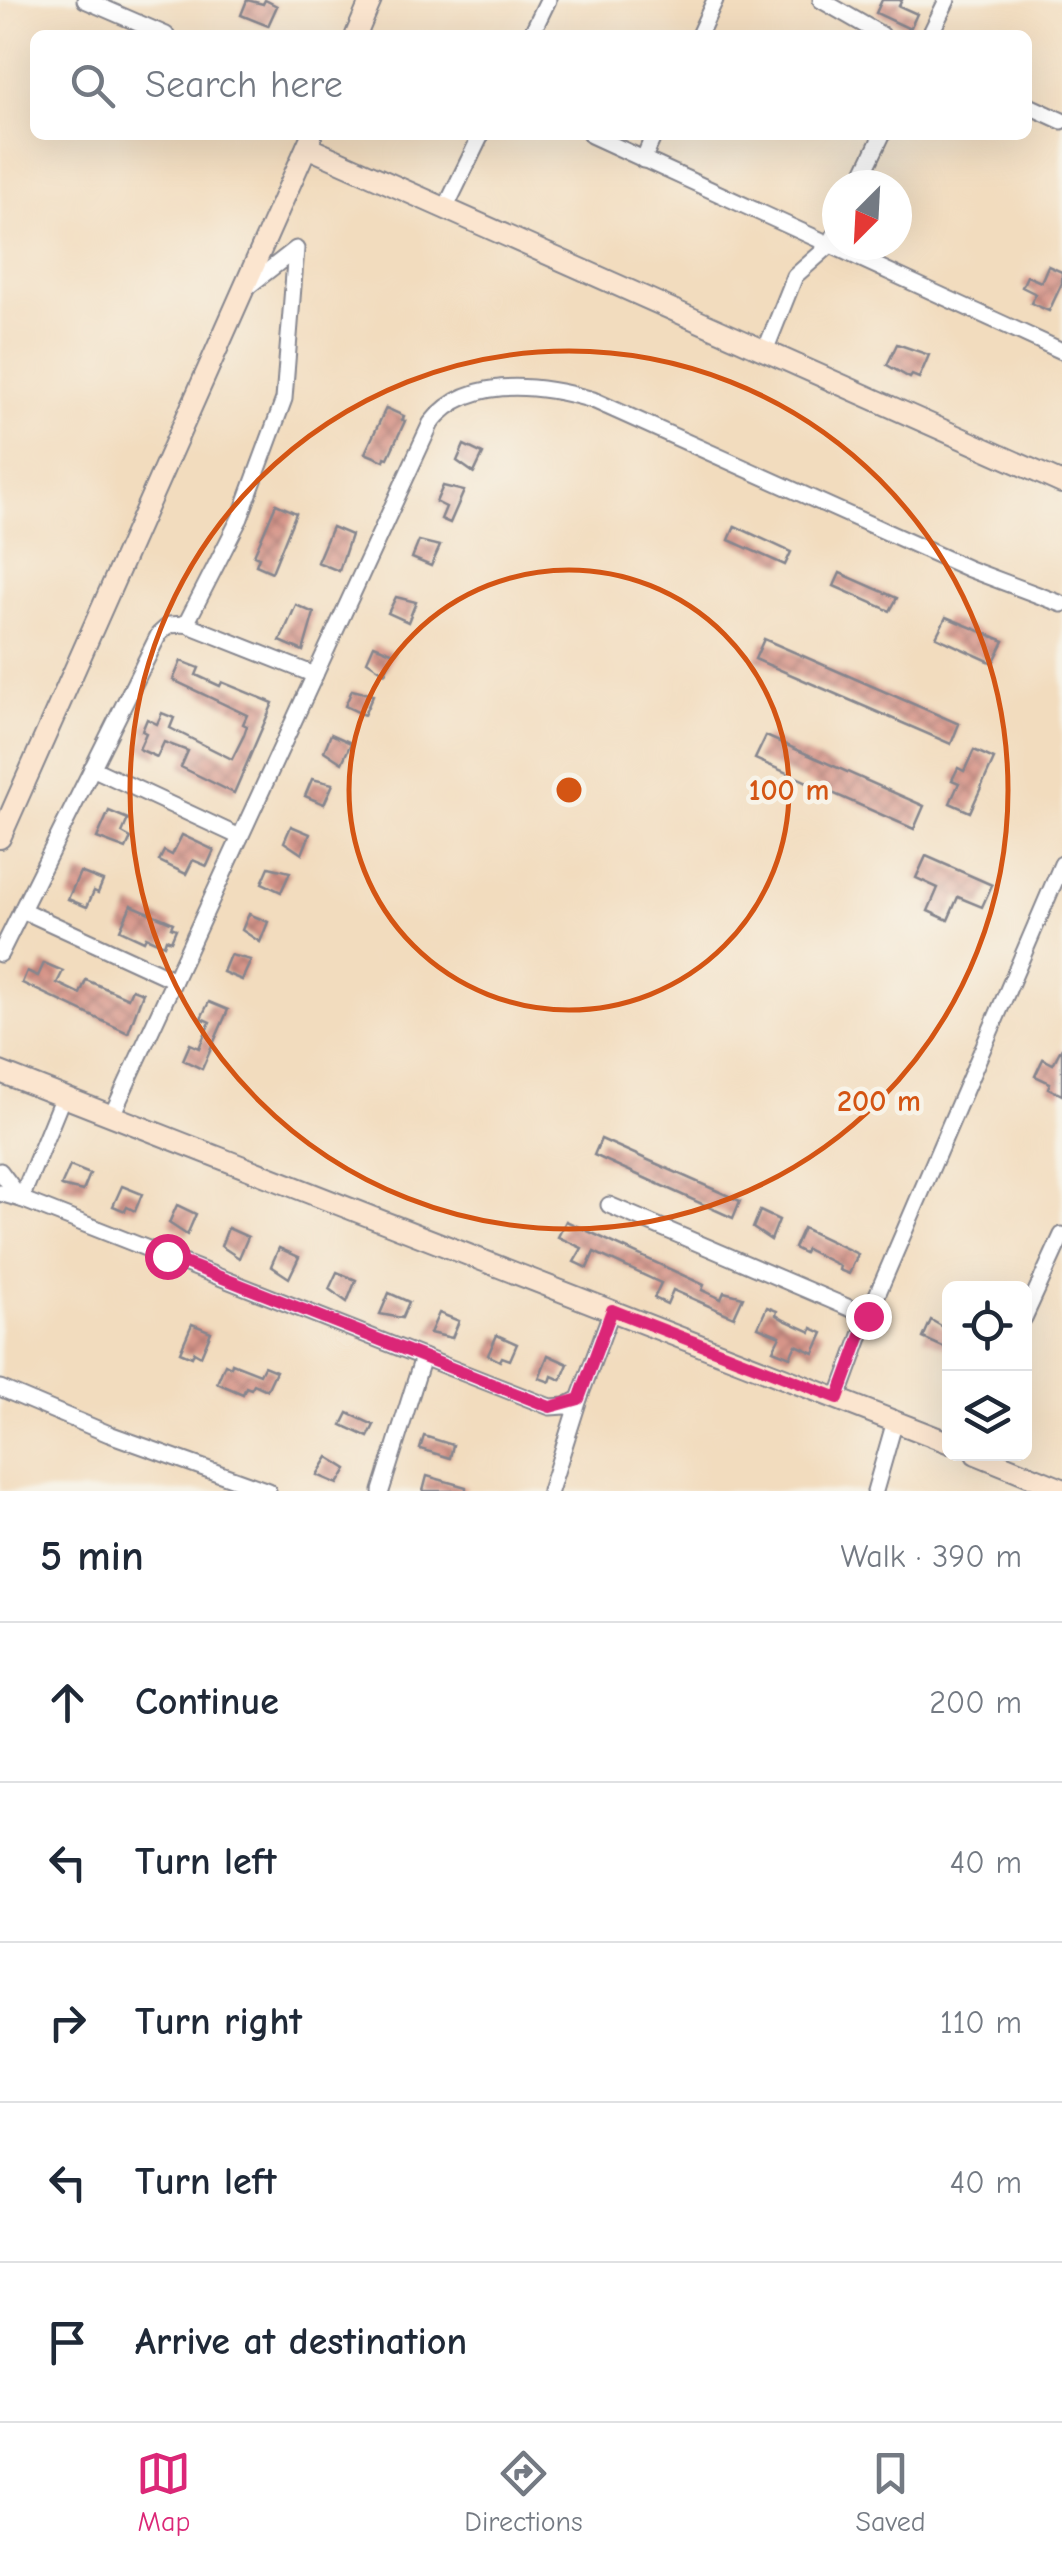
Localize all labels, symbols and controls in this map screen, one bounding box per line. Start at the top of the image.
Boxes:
search box [30,30,1032,140]
icon: search [65,58,120,113]
text: Search here [145,63,343,107]
north arrow [822,170,912,260]
centre of rings [551,772,587,808]
text: 100 m [749,773,829,808]
text: 200 m [837,1084,921,1119]
route start [145,1234,191,1280]
map controls [942,1281,1032,1461]
button: locate [942,1281,1032,1371]
route end [846,1294,892,1340]
button: layers [942,1371,1032,1461]
text: 5 min [40,1532,144,1581]
text: Walk · 390 m [841,1538,1022,1575]
icon: ahead [40,1675,95,1730]
text: Continue [135,1680,279,1724]
text: 200 m [929,1684,1022,1721]
icon: left [40,1835,95,1890]
text: Turn left [135,1840,276,1884]
text: 40 m [950,1844,1022,1881]
icon: right [40,1995,95,2050]
text: Turn right [135,2000,302,2044]
text: 110 m [940,2004,1022,2041]
icon: left [40,2155,95,2210]
text: Turn left [135,2160,276,2204]
text: 40 m [950,2164,1022,2201]
icon: arrive [40,2315,95,2370]
text: Arrive at destination [135,2320,467,2364]
tab: Map [136,2446,191,2538]
tab: Directions [464,2446,583,2538]
tab: Saved [856,2446,926,2538]

